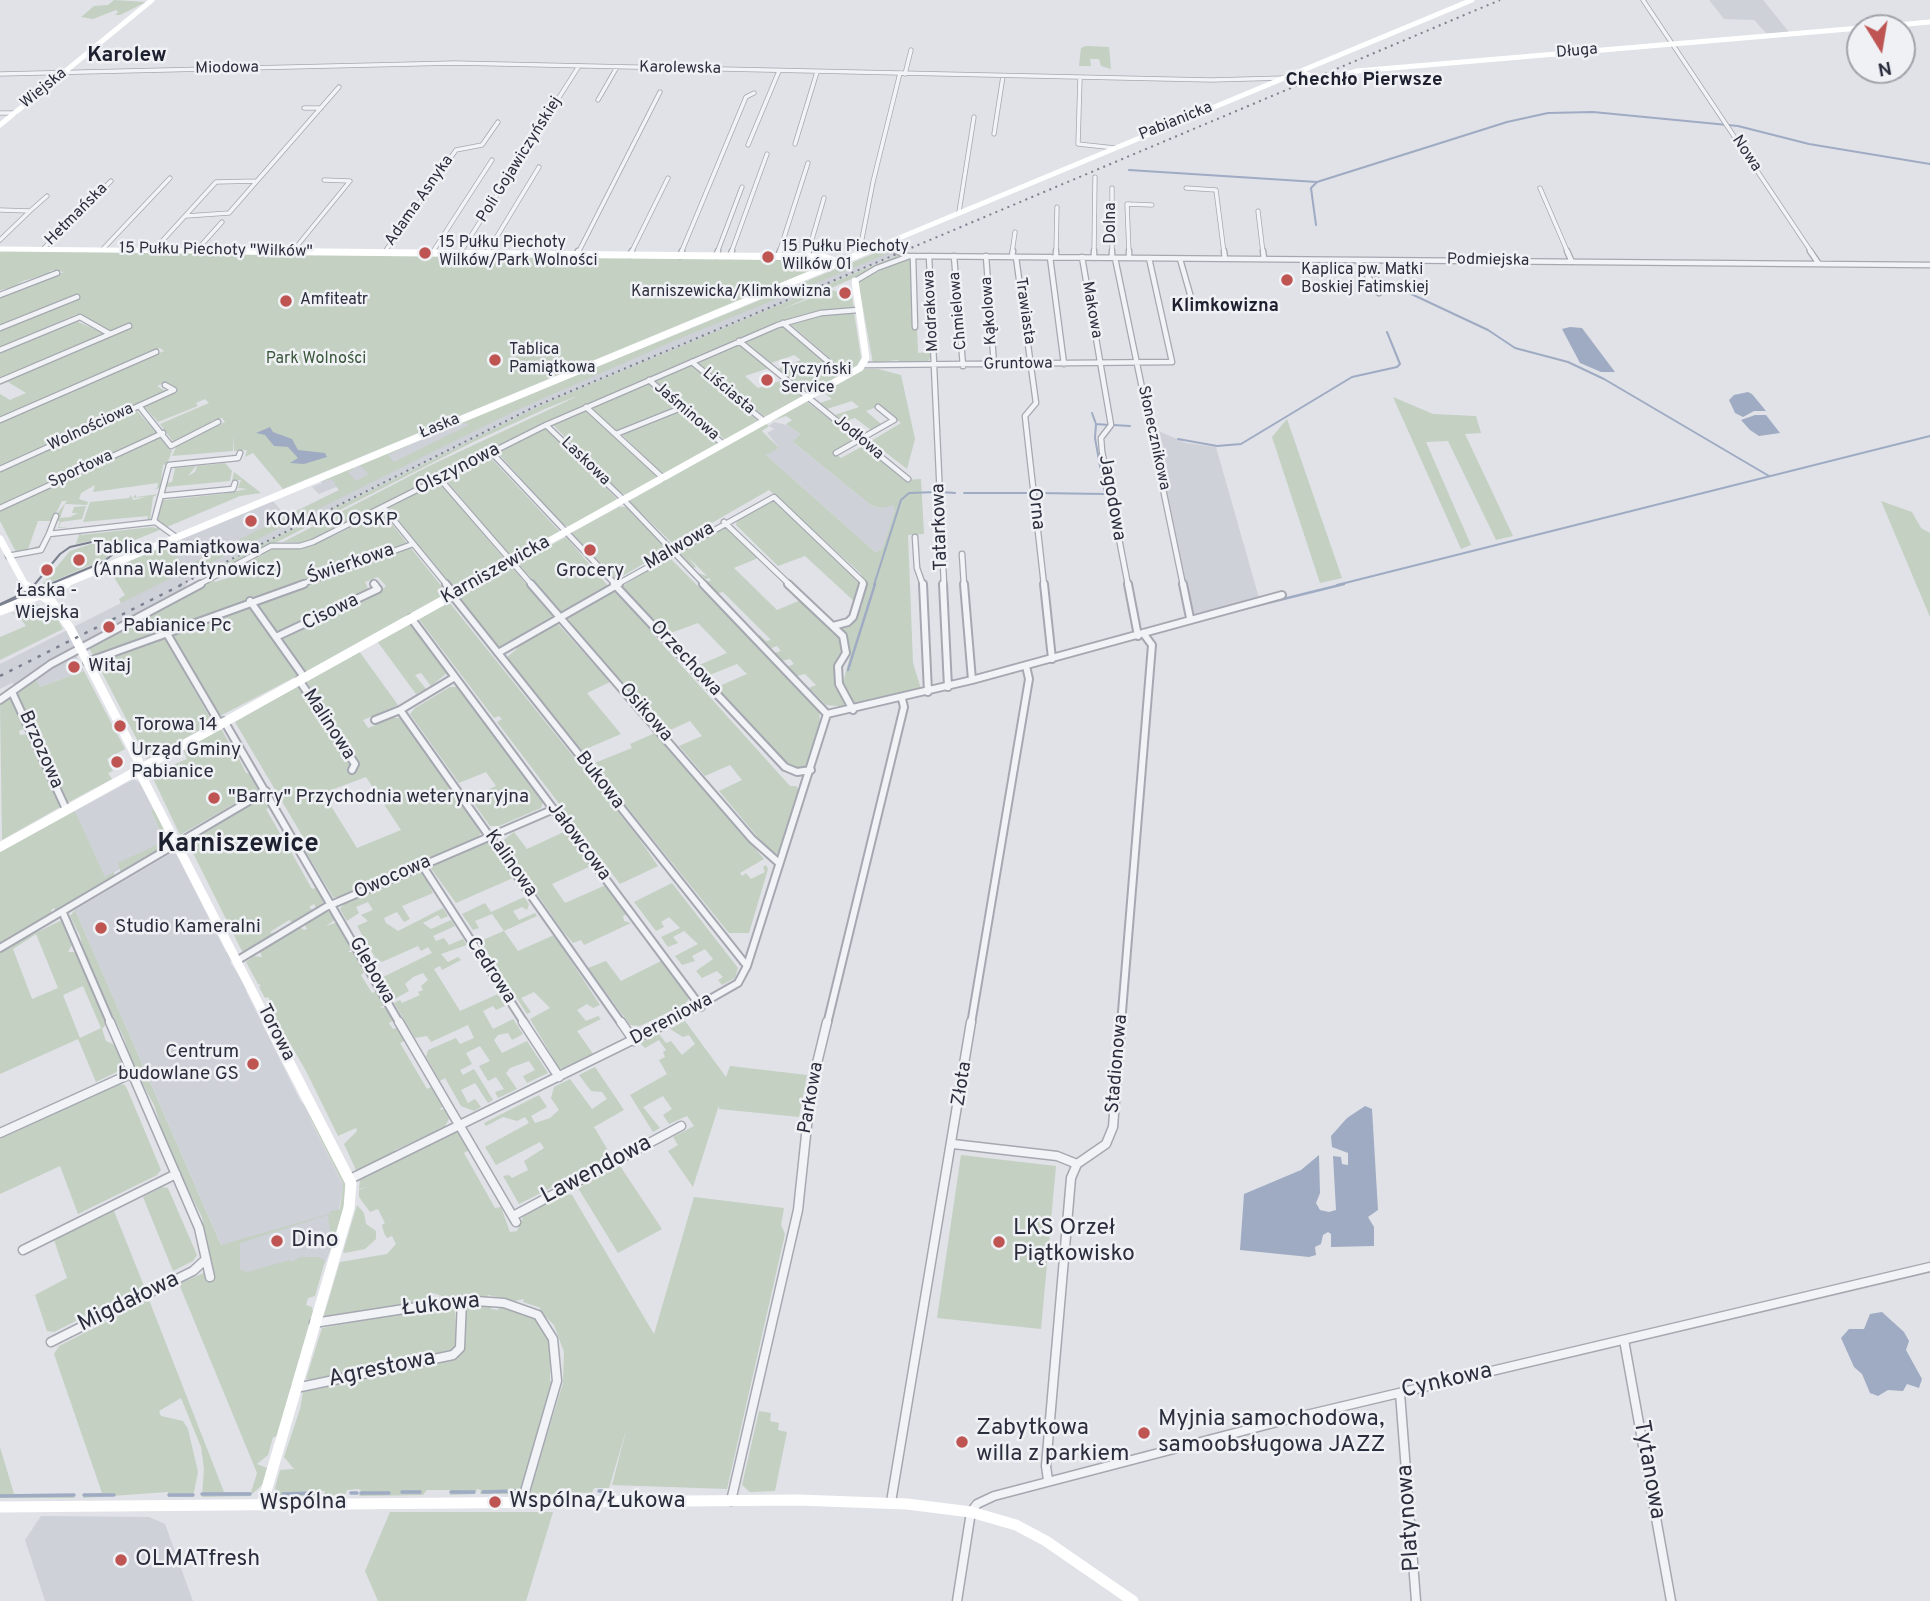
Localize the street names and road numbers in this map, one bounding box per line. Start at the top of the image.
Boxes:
street label: Długa [1555,41,1599,63]
street label: Miodowa [195,59,259,79]
street label: Karolewska [639,59,721,79]
street label: Wiejska [17,64,71,114]
street label: Poli Gojawiczyńskiej [473,93,567,227]
street label: Pabianicka [1137,99,1215,145]
street label: Nowa [1727,132,1765,176]
street label: Adama Asnyka [382,152,458,250]
street label: Hetmańska [42,180,112,250]
street label: Dolna [1102,202,1122,244]
street label: 15 Pułku Piechoty "Wilków" [119,240,313,262]
street label: Podmiejska [1447,251,1529,271]
street label: Modrakowa [920,270,944,352]
street label: Chmielowa [946,271,972,351]
street label: Kąkolowa [978,276,1002,346]
street label: Trawiasta [1010,276,1038,346]
street label: Makowa [1077,280,1105,340]
street label: Gruntowa [983,355,1053,375]
street label: Liściasta [698,365,758,419]
street label: Jaśminowa [650,379,722,445]
street label: Słonecznikowa [1133,384,1173,492]
street label: Wolnościowa [45,400,137,456]
street label: Łaska [417,410,463,444]
street label: Jodłowa [829,411,887,465]
street label: Laskowa [556,434,614,490]
street label: Olszynowa [412,439,504,501]
street label: Sportowa [46,447,116,493]
street label: Jagodowa [1092,453,1130,543]
street label: Tatarkowa [928,483,954,571]
street label: Orna [1021,487,1049,531]
street label: Malwowa [641,518,719,576]
street label: Karniszewicka [438,532,554,610]
street label: Świerkowa [305,540,397,590]
street label: Cisowa [299,590,363,636]
street label: Orzechowa [644,616,726,702]
street label: Osikowa [613,679,677,747]
street label: Malinowa [297,686,359,764]
street label: Brzozowa [13,708,67,792]
street label: Bukowa [570,748,628,814]
street label: Jałowcowa [541,798,615,886]
street label: Kalinowa [479,826,541,902]
street label: Owocowa [351,851,435,905]
street label: Glebowa [343,934,399,1008]
street label: Cedrowa [460,934,520,1008]
street label: Dereniowa [627,989,717,1051]
street label: Torowa [251,1001,299,1065]
street label: Stadionowa [1102,1014,1134,1114]
street label: Parkowa [794,1060,830,1136]
street label: Złota [948,1060,978,1108]
street label: Lawendowa [537,1130,657,1212]
street label: Migdałowa [74,1267,184,1339]
street label: Łukowa [401,1288,481,1324]
street label: Agrestowa [326,1345,438,1395]
street label: Cynkowa [1399,1358,1495,1406]
street label: Tytanowa [1626,1418,1670,1522]
street label: Platynowa [1392,1464,1428,1572]
street label: Wspólna [259,1489,347,1519]

